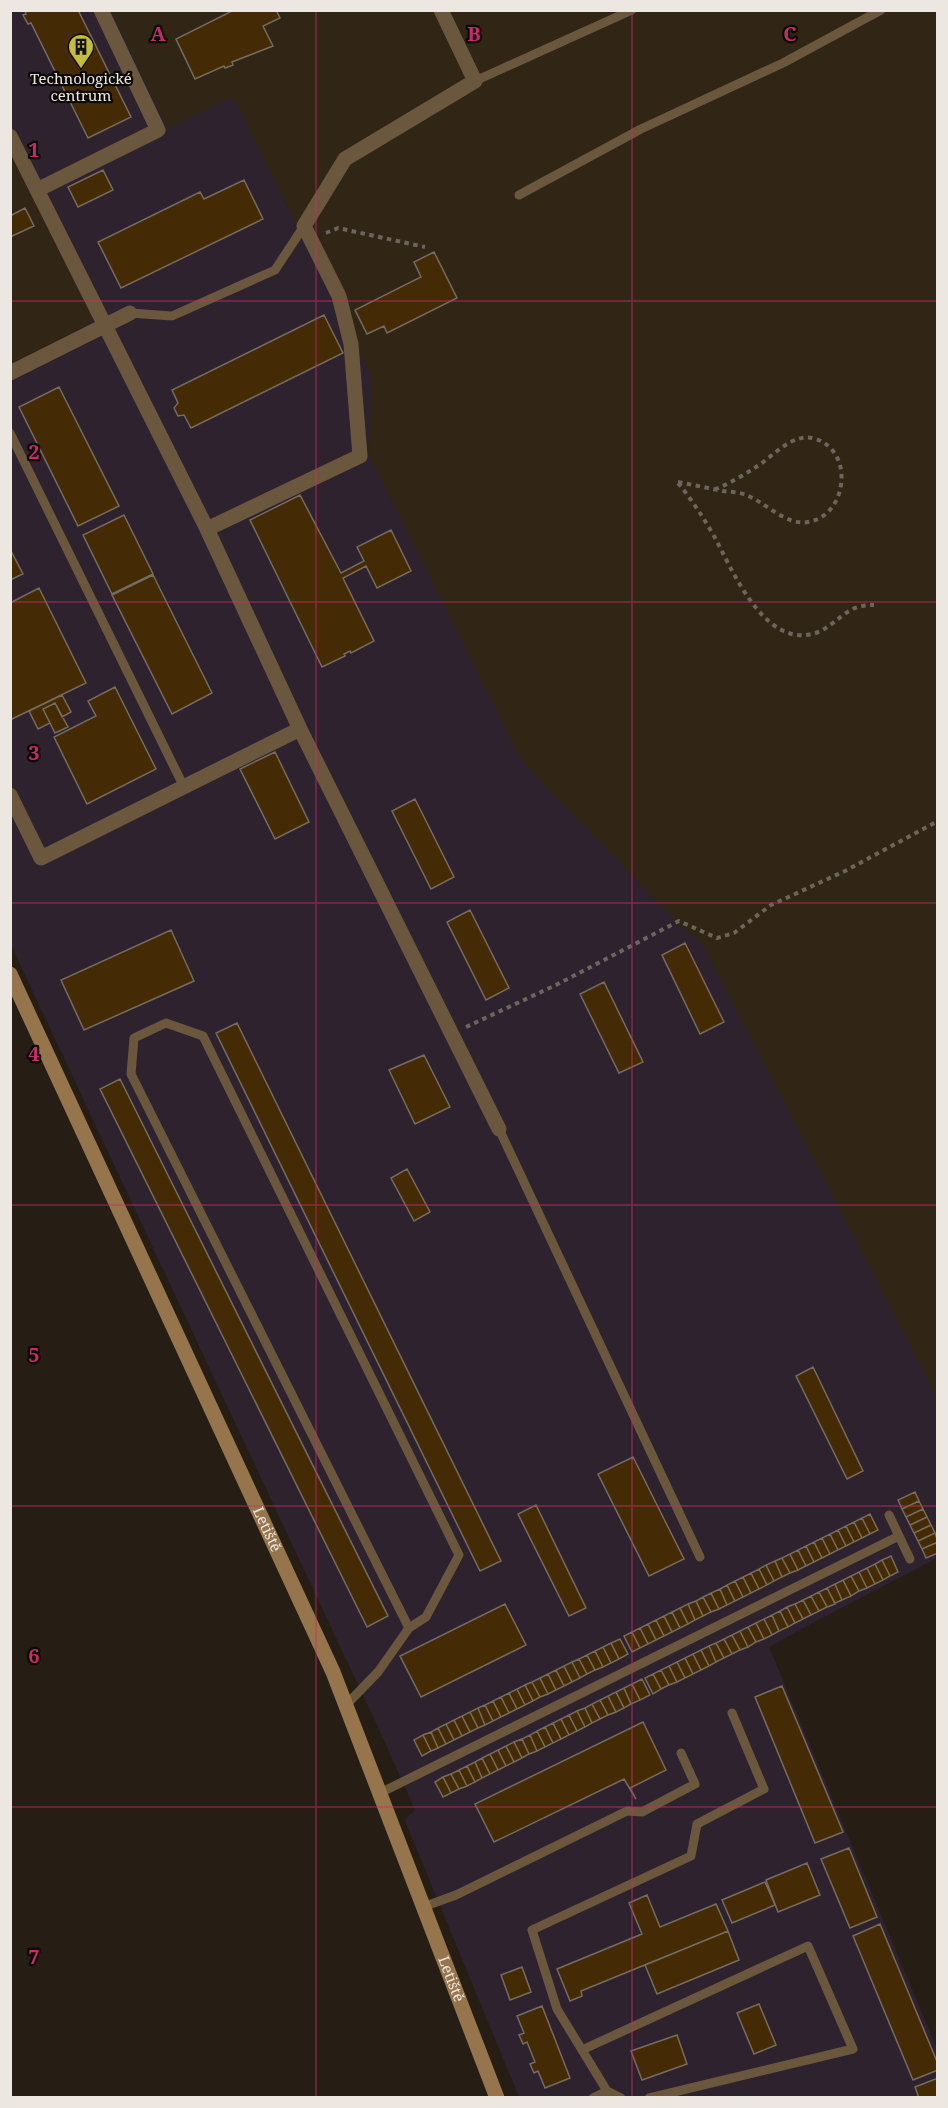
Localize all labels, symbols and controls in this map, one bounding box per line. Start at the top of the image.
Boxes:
text: A [150,20,166,47]
text: B [467,20,481,47]
text: C [783,20,797,47]
building icon: Technologické centrum [66,32,96,70]
place label: Technologické centrum [30,68,132,105]
text: 1 [28,136,40,163]
text: 2 [28,438,40,465]
text: 3 [28,739,40,766]
text: 4 [28,1040,40,1067]
text: 5 [28,1341,40,1368]
street label: Letiště [249,1503,287,1555]
text: 6 [28,1642,40,1669]
text: 7 [28,1943,40,1970]
street label: Letiště [434,1953,470,2004]

